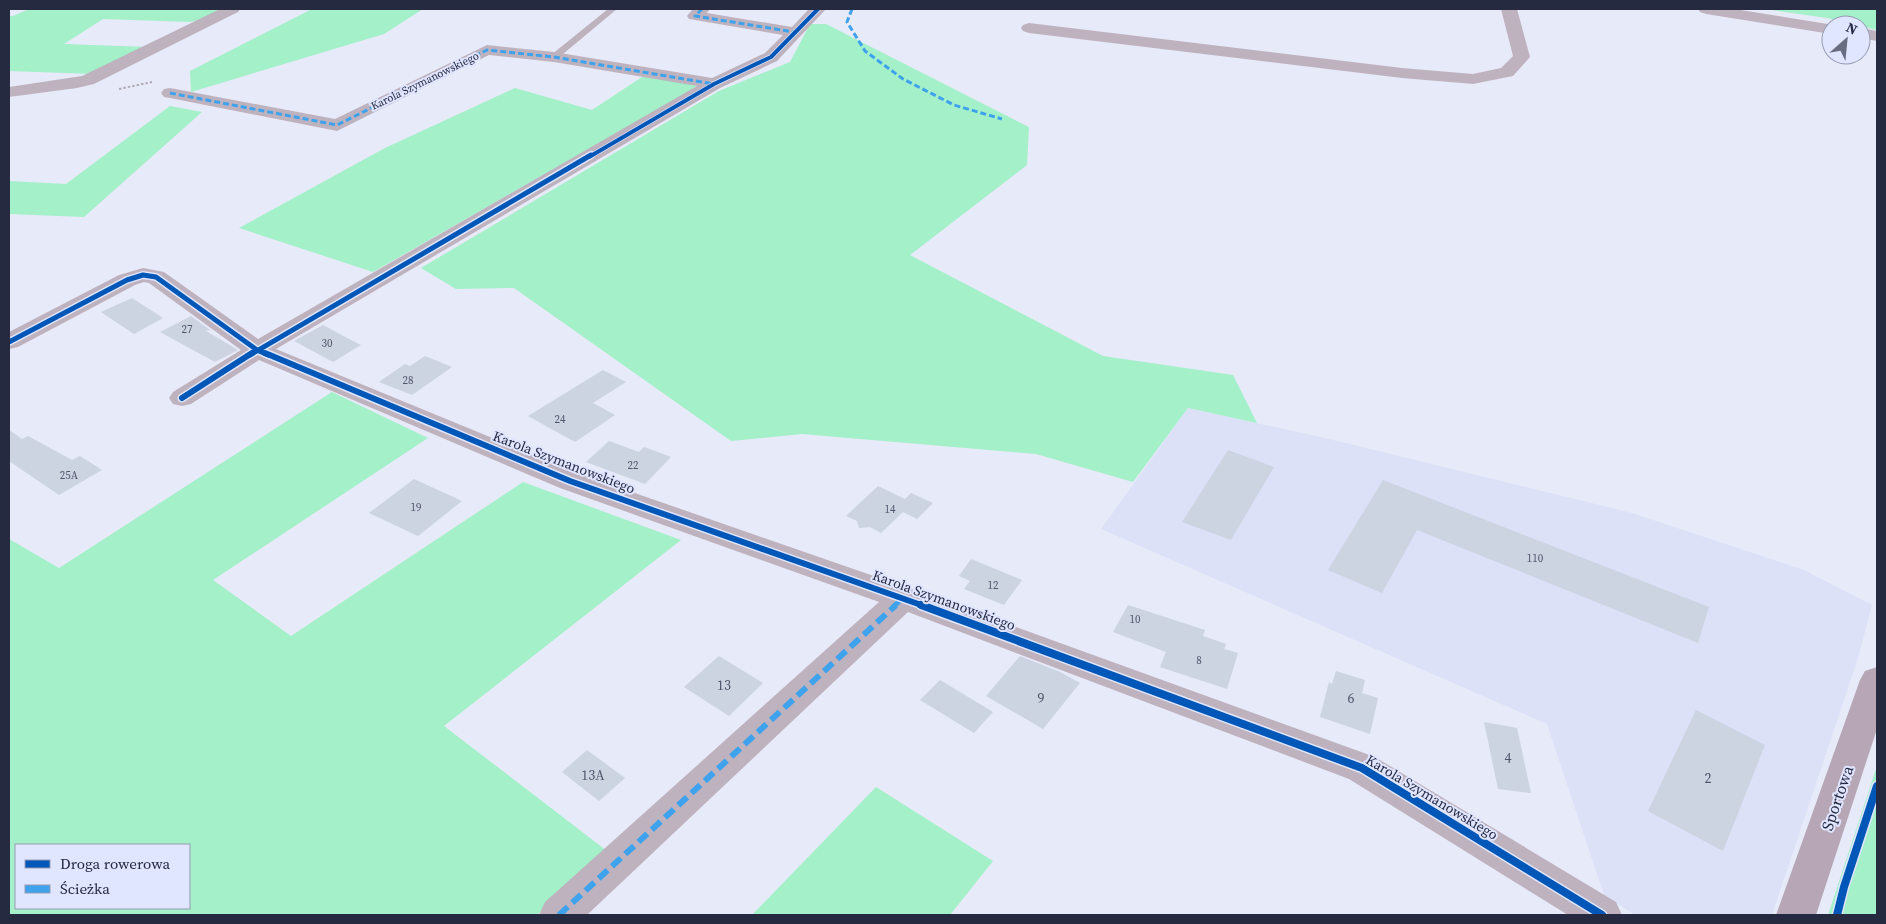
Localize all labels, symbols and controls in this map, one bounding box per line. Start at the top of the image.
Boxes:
north arrow [1821,15,1871,65]
text: N [1843,17,1861,40]
street label: Karola Szymanowskiego [368,48,482,114]
house number: 27 [182,322,193,337]
house number: 30 [322,336,333,351]
house number: 28 [403,373,414,388]
house number: 24 [555,412,566,427]
street label: Karola Szymanowskiego [490,426,638,498]
house number: 22 [628,458,639,473]
house number: 25A [60,468,79,483]
house number: 19 [411,500,422,515]
house number: 14 [885,502,896,517]
house number: 110 [1527,551,1544,566]
street label: Karola Szymanowskiego [870,565,1019,635]
house number: 12 [988,578,999,593]
house number: 10 [1130,612,1141,627]
house number: 8 [1196,653,1202,668]
house number: 13 [717,675,731,695]
house number: 9 [1038,688,1045,708]
house number: 6 [1348,688,1355,708]
house number: 4 [1505,748,1512,768]
street label: Karola Szymanowskiego [1362,750,1502,845]
street label: Sportowa [1816,762,1859,833]
house number: 13A [581,765,605,785]
house number: 2 [1705,768,1712,788]
legend [15,844,190,909]
text: Droga rowerowa [60,853,171,874]
text: Ścieżka [60,878,110,899]

